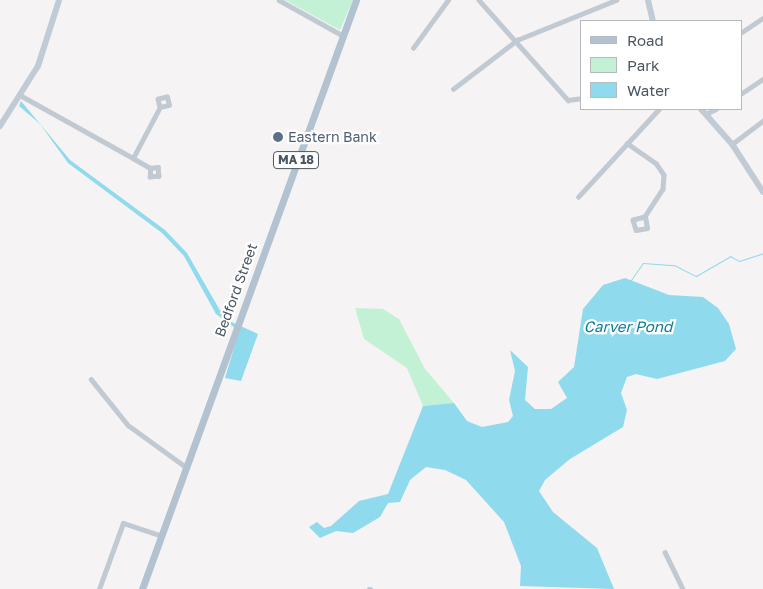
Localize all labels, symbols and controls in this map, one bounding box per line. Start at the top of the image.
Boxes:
legend [580,20,743,110]
text: Road [627,31,664,49]
text: Park [627,56,659,74]
text: Water [627,81,670,99]
place label: Eastern Bank [288,129,377,145]
marker: Eastern Bank [272,131,284,143]
road number: MA 18 [272,150,320,170]
street label: Bedford Street [211,241,261,339]
water label: Carver Pond [584,318,672,336]

